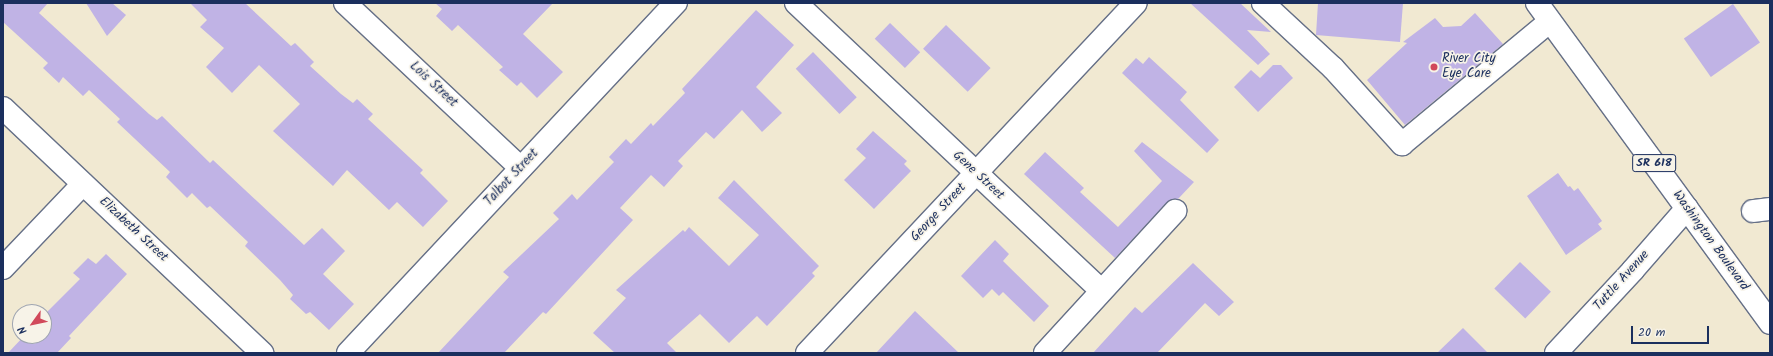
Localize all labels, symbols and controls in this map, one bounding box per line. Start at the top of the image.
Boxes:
place label: River City Eye Care [1442,52,1496,83]
street label: Lois Street [406,59,460,111]
marker: River City Eye Care [1429,62,1439,72]
street label: Talbot Street [482,146,542,210]
street label: Gene Street [949,148,1007,204]
road number: SR 618 [1632,153,1676,173]
street label: George Street [908,181,970,245]
street label: Washington Boulevard [1668,188,1752,294]
street label: Elizabeth Street [95,194,171,266]
street label: Tuttle Avenue [1591,248,1653,314]
north arrow [12,304,52,344]
scale bar [1633,318,1711,344]
text: N [13,322,32,338]
text: 20 m [1638,323,1665,342]

